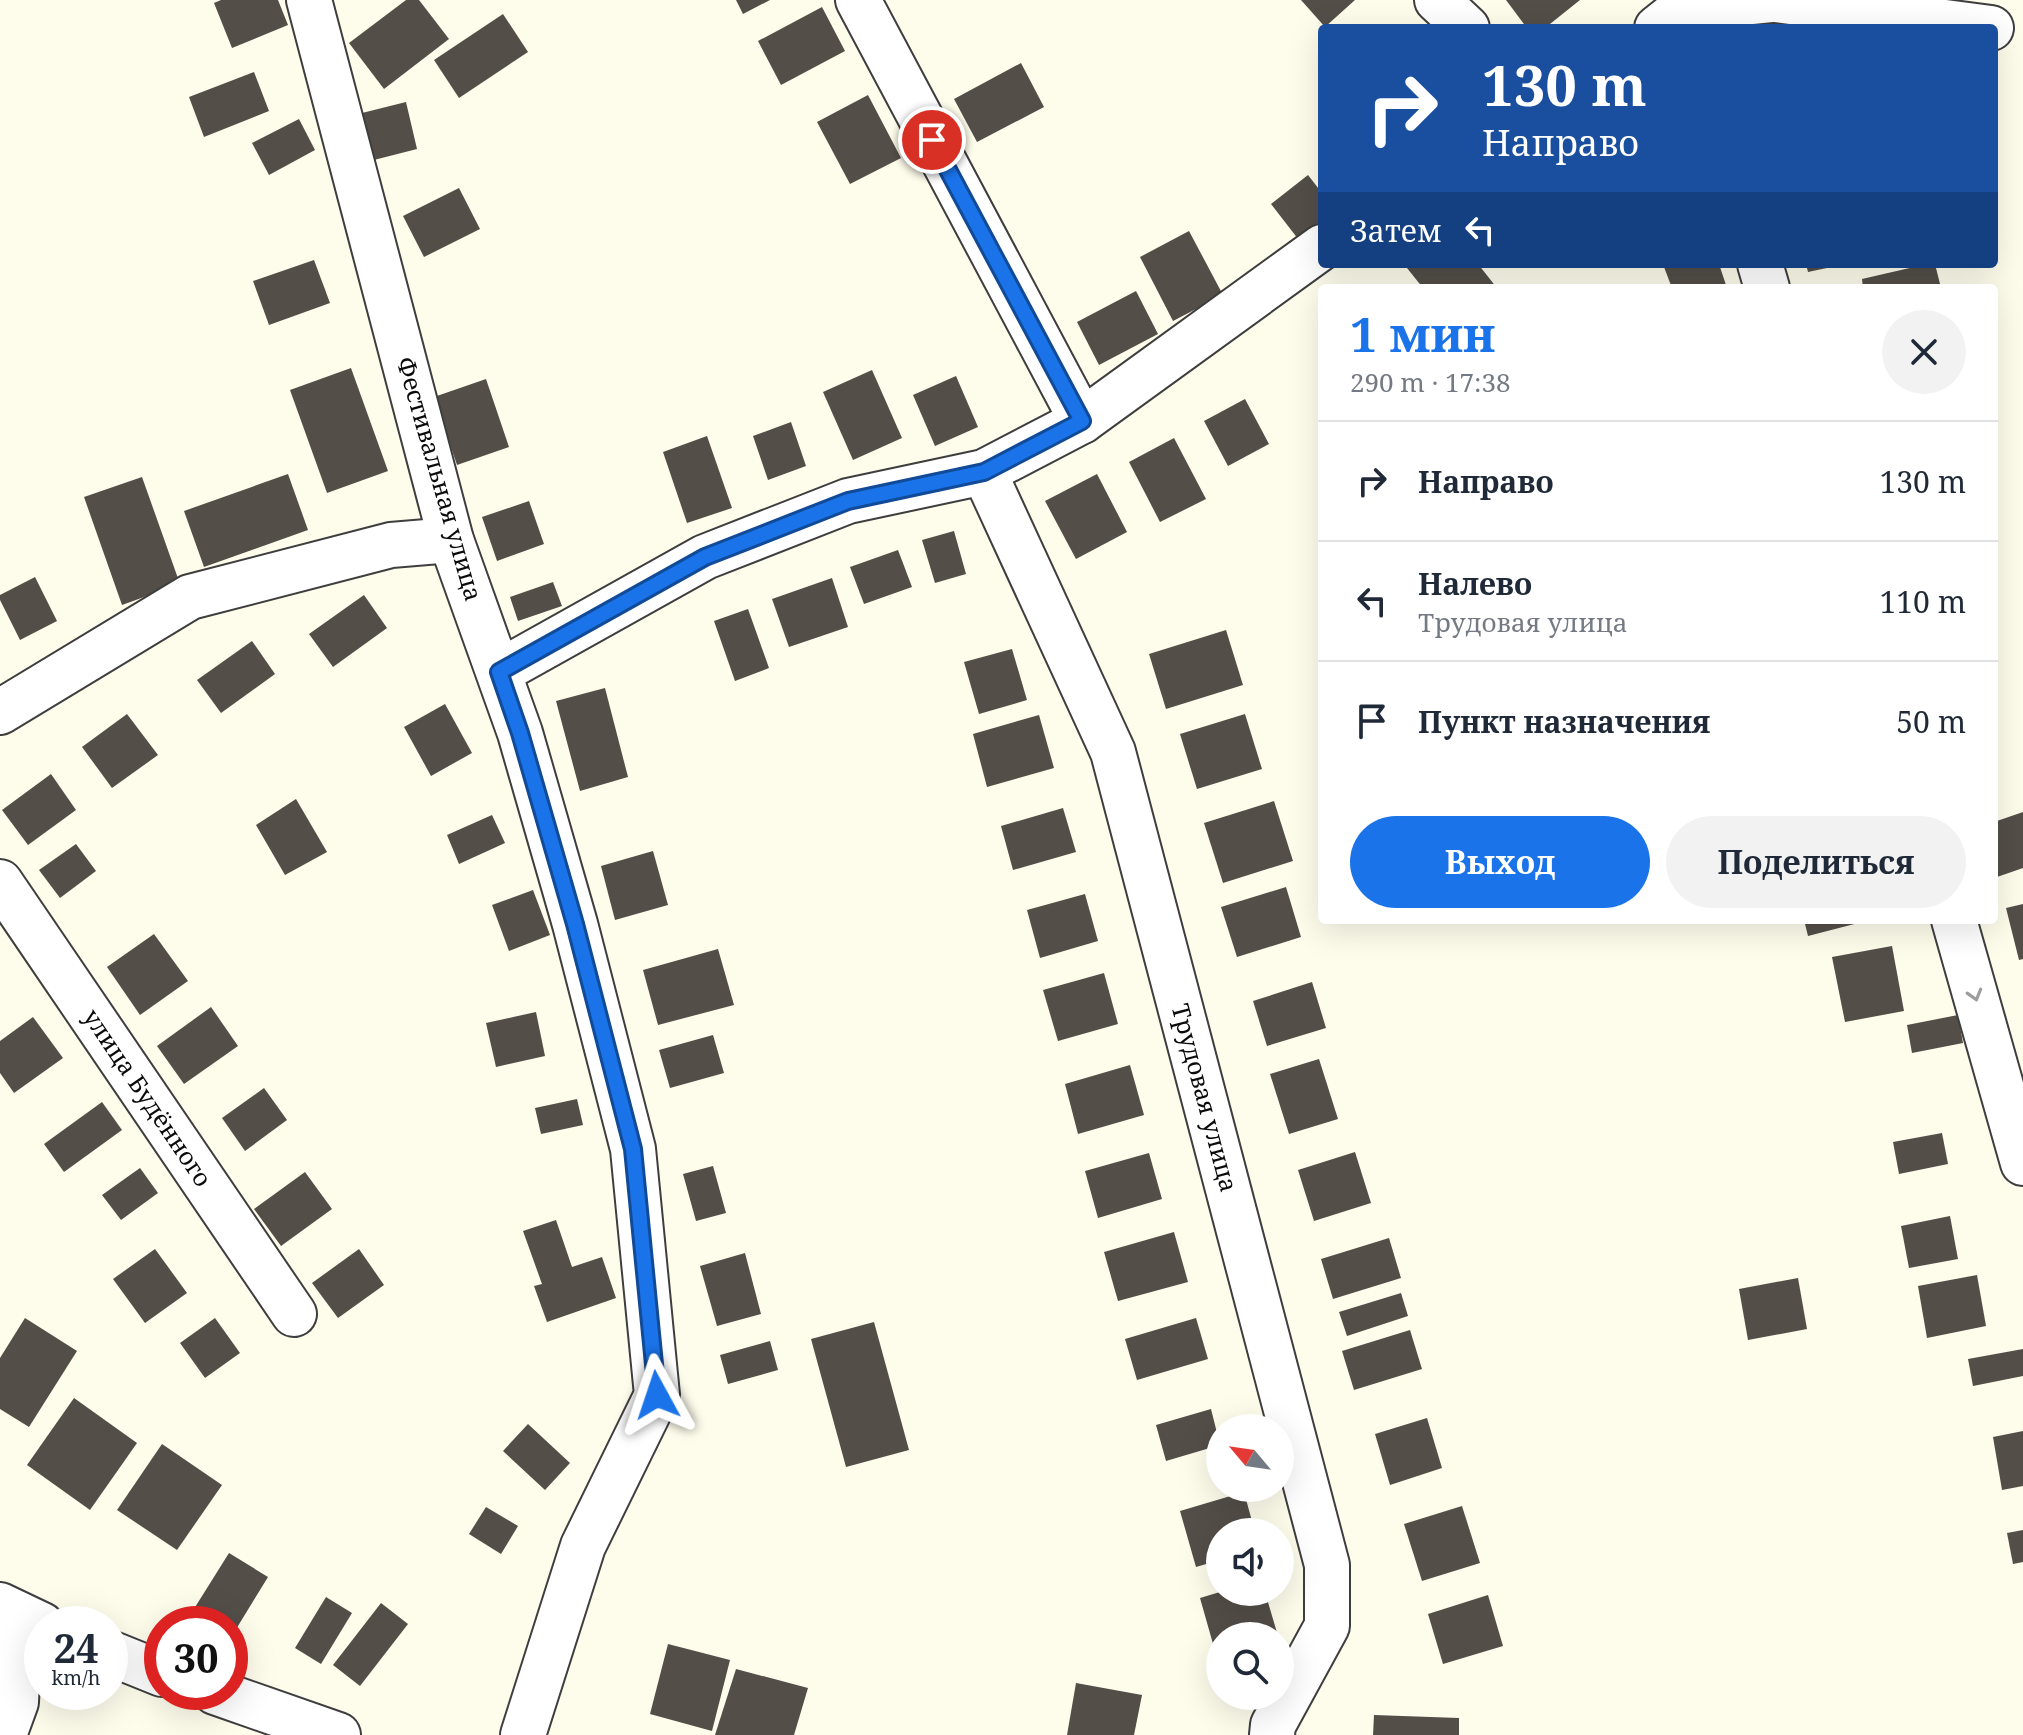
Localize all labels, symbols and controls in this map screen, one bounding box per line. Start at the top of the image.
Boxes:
text: 130 m [1482,46,1647,122]
icon: right [1350,56,1454,160]
pin [898,106,966,174]
icon: arrive [910,118,954,162]
text: Направо [1482,118,1639,167]
icon: left [1458,208,1502,252]
text: Затем [1350,210,1442,251]
text: 1 мин [1350,301,1495,366]
button: close [1882,310,1966,394]
street label: Фестивальная улица [390,353,491,605]
text: 290 m · 17:38 [1350,364,1511,400]
icon: right [1350,459,1394,503]
text: Направо [1418,461,1554,502]
text: 130 m [1880,461,1966,502]
text: Налево [1418,563,1532,604]
icon: left [1350,579,1394,623]
text: 110 m [1880,581,1966,622]
text: Трудовая улица [1418,604,1628,640]
icon: arrive [1350,699,1394,743]
text: Пункт назначения [1418,701,1710,742]
text: 50 m [1896,701,1966,742]
button: Выход [1350,816,1650,908]
button: Поделиться [1666,816,1966,908]
one-way arrow [1966,988,1982,1001]
street label: Трудовая улица [1164,1000,1246,1195]
street label: улица Будённого [76,1002,220,1193]
position arrow [615,1353,699,1437]
north arrow [1206,1414,1294,1502]
map controls [1206,1414,1294,1710]
button: sound [1206,1518,1294,1606]
speed limit sign: 30 [144,1606,248,1710]
text: 24 [53,1620,99,1675]
button: search [1206,1622,1294,1710]
text: km/h [51,1664,101,1691]

